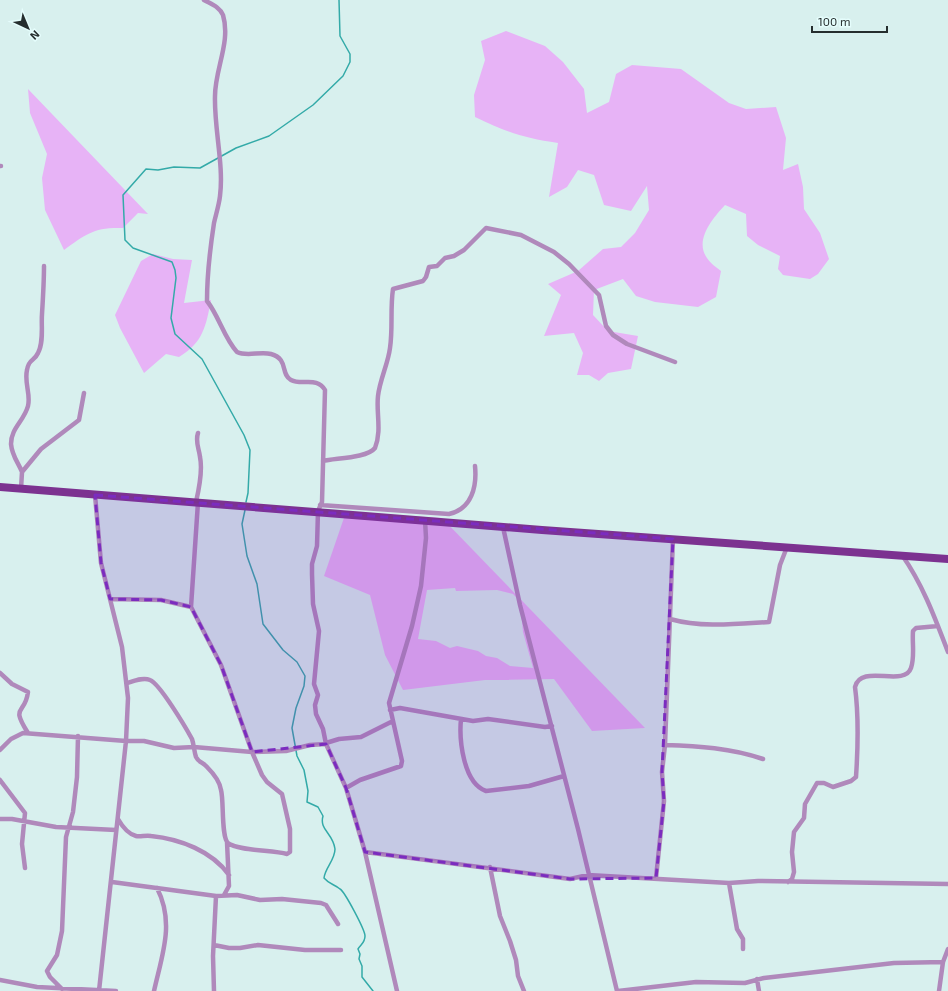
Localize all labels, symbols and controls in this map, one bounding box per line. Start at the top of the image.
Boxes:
north arrow [8,8,48,48]
scale bar [812,8,887,34]
text: 100 m [818,14,850,28]
text: N [28,28,43,43]

